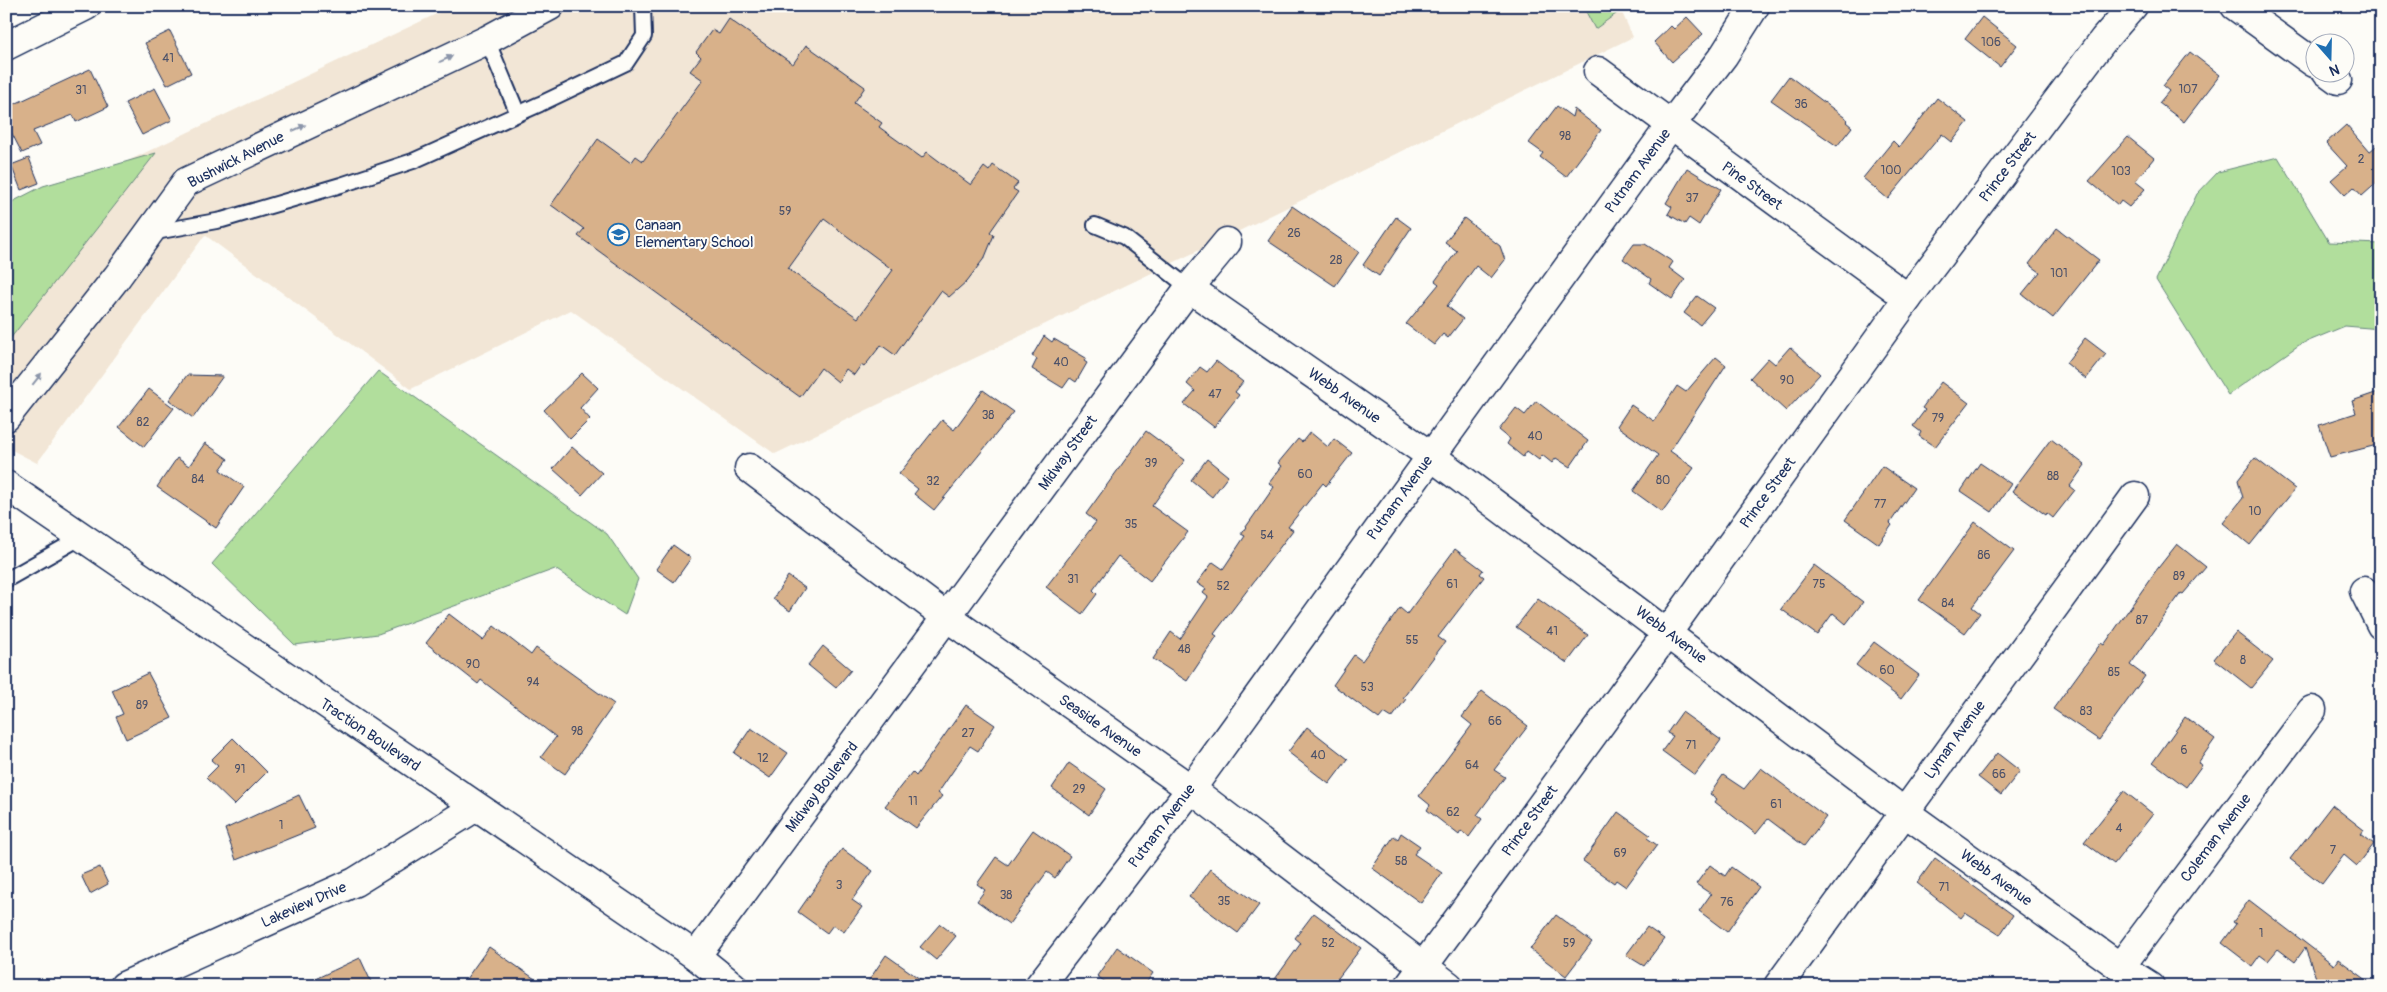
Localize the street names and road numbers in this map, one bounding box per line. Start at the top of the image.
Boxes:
street label: Putnam Avenue [1601,124,1675,217]
street label: Bushwick Avenue [185,127,288,192]
street label: Prince Street [1975,127,2041,206]
street label: Pine Street [1718,158,1787,215]
street label: Webb Avenue [1304,364,1384,428]
street label: Midway Street [1034,411,1102,494]
street label: Putnam Avenue [1363,451,1437,544]
street label: Prince Street [1736,453,1801,532]
street label: Webb Avenue [1632,602,1711,668]
street label: Seaside Avenue [1055,690,1146,762]
street label: Traction Boulevard [316,694,424,776]
street label: Lyman Avenue [1920,696,1990,783]
street label: Midway Boulevard [782,738,862,836]
street label: Putnam Avenue [1124,780,1200,872]
street label: Prince Street [1498,781,1563,860]
street label: Coleman Avenue [2177,790,2256,886]
street label: Webb Avenue [1956,846,2036,911]
street label: Lakeview Drive [258,878,350,932]

